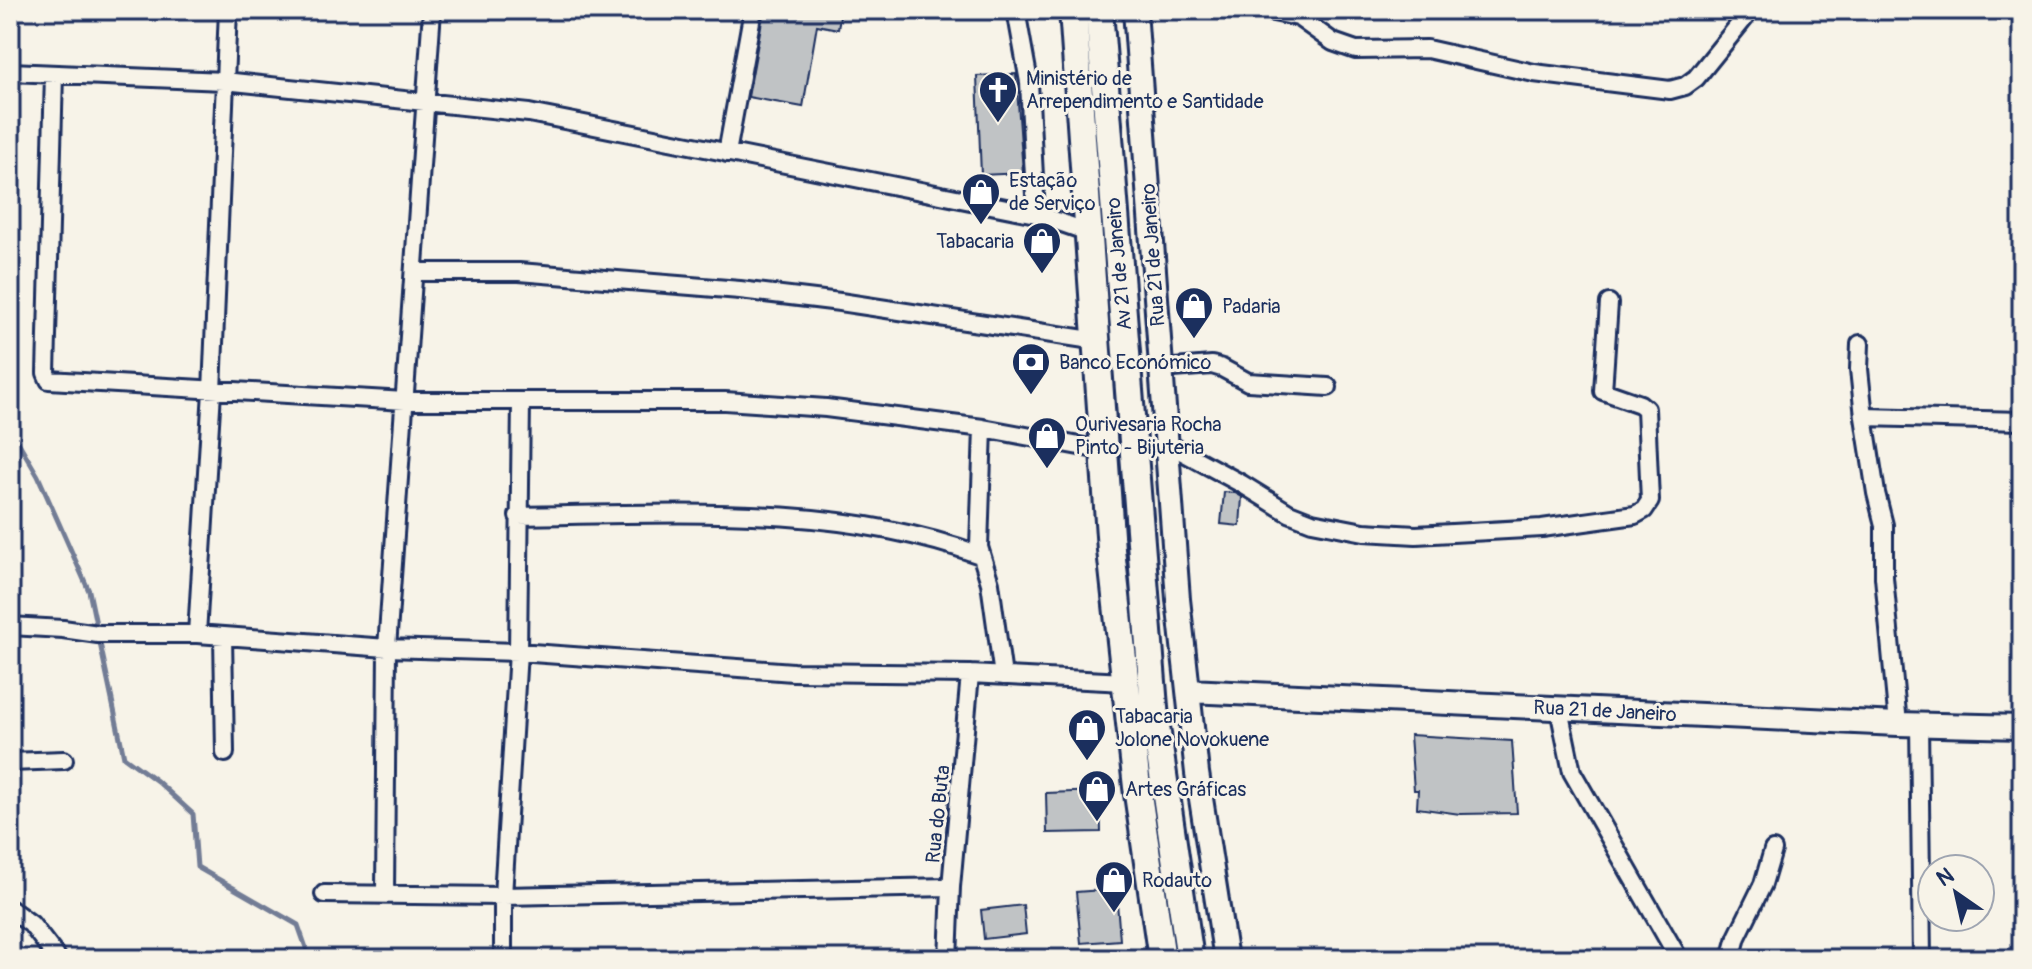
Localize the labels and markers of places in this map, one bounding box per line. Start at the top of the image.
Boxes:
place label: Ministério de Arrependimento e Santidade [1026,66,1264,114]
church icon: Ministério de Arrependimento e Santidade [977,69,1019,124]
place label: Estação de Serviço [1009,168,1096,216]
shop icon: Estação de Serviço [960,171,1002,226]
shop icon: Tabacaria [1021,220,1063,275]
place label: Tabacaria [936,229,1014,254]
shop icon: Padaria [1173,285,1215,340]
place label: Padaria [1222,294,1281,319]
bank icon: Banco Económico [1010,341,1052,396]
place label: Banco Económico [1059,350,1211,375]
place label: Ourivesaria Rocha Pinto - Bijuteria [1075,412,1222,460]
shop icon: Ourivesaria Rocha Pinto - Bijuteria [1026,415,1068,470]
place label: Tabacaria Jolone Novokuene [1115,704,1269,752]
shop icon: Tabacaria Jolone Novokuene [1066,707,1108,762]
shop icon: Artes Gráficas [1076,768,1118,823]
place label: Artes Gráficas [1125,777,1246,802]
shop icon: Rodauto [1093,859,1135,914]
place label: Rodauto [1142,868,1212,893]

